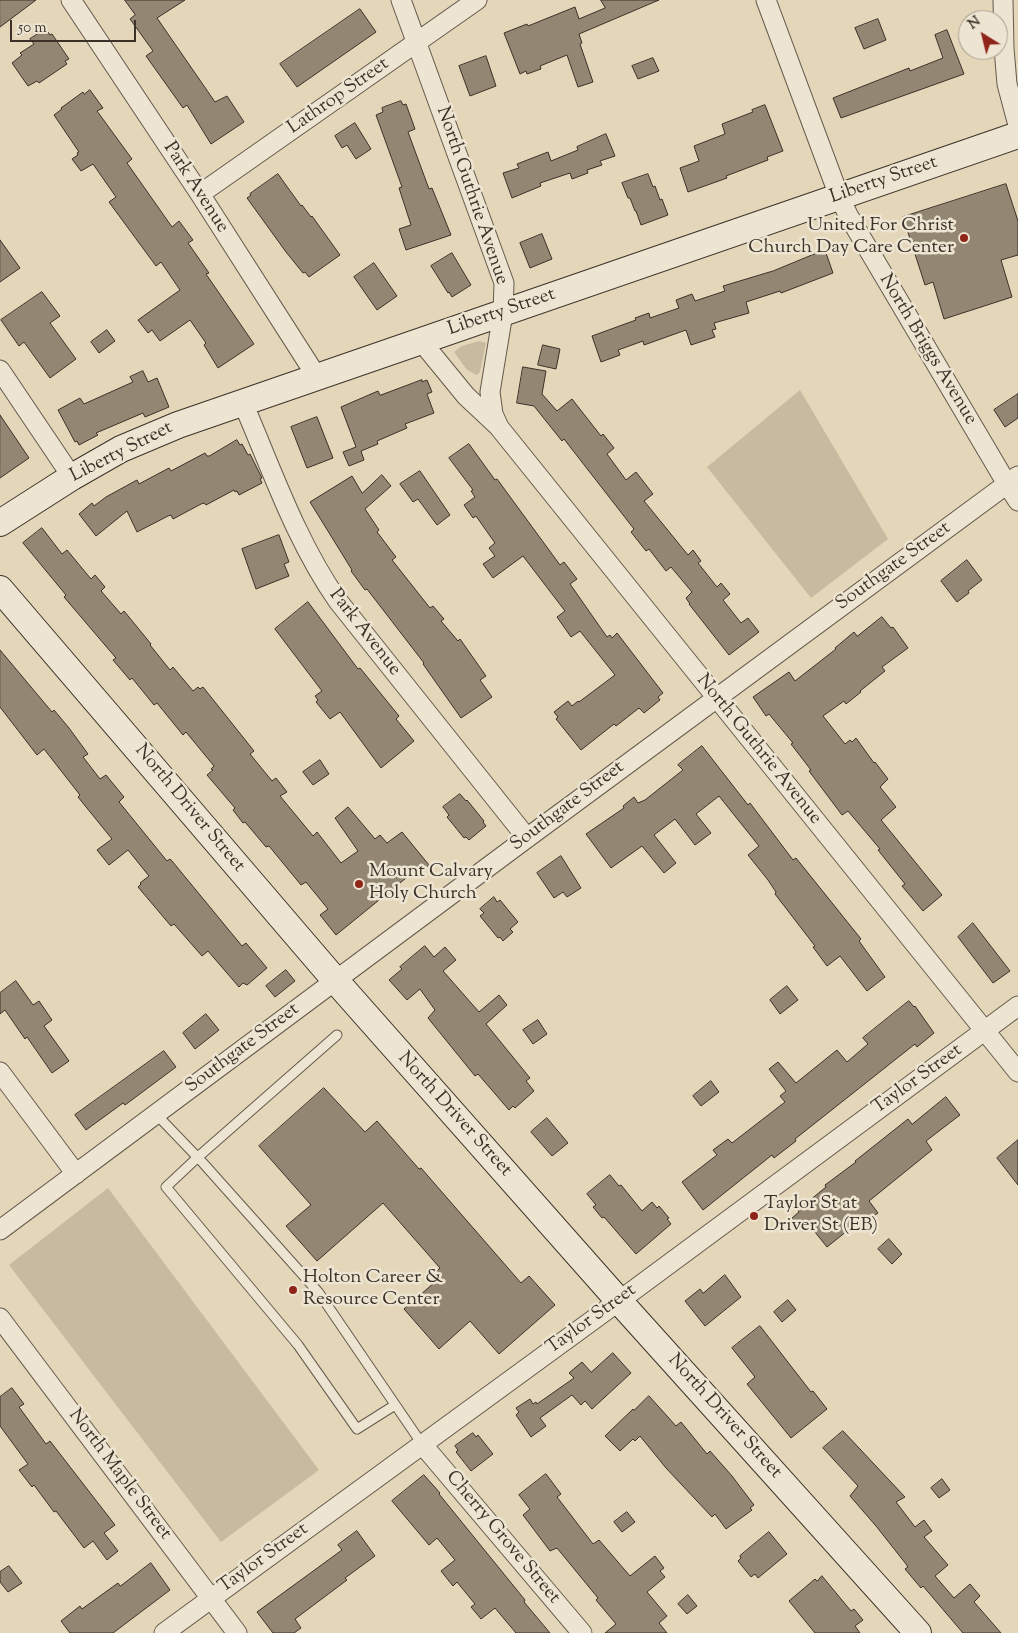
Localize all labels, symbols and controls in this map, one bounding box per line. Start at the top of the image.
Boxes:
scale bar [12,10,139,42]
north arrow [958,10,1008,60]
text: N [964,12,985,35]
text: 50 m [18,18,47,39]
street label: Lathrop Street [284,54,394,140]
street label: North Guthrie Avenue [430,104,512,288]
street label: Park Avenue [157,138,233,238]
street label: Liberty Street [827,152,941,210]
place label: United For Christ Church Day Care Center [748,216,954,260]
marker: United For Christ Church Day Care Center [958,232,970,244]
street label: North Briggs Avenue [873,270,981,430]
street label: Liberty Street [445,284,559,342]
street label: Liberty Street [67,417,177,489]
street label: Southgate Street [832,518,956,616]
street label: Park Avenue [323,585,405,681]
street label: North Guthrie Avenue [690,670,826,830]
street label: North Driver Street [129,740,249,878]
street label: Southgate Street [507,757,629,857]
place label: Mount Calvary Holy Church [369,862,493,906]
marker: Mount Calvary Holy Church [353,878,365,890]
street label: Southgate Street [182,999,304,1099]
street label: Taylor Street [869,1040,967,1120]
street label: North Driver Street [392,1048,516,1182]
place label: Taylor St at Driver St (EB) [764,1194,878,1238]
marker: Taylor St at Driver St (EB) [748,1210,760,1222]
place label: Holton Career & Resource Center [303,1268,443,1312]
street label: Taylor Street [543,1280,641,1360]
marker: Holton Career & Resource Center [287,1284,299,1296]
street label: North Driver Street [662,1350,786,1484]
street label: North Maple Street [62,1405,176,1545]
street label: Cherry Grove Street [440,1467,564,1609]
street label: Taylor Street [215,1519,313,1599]

